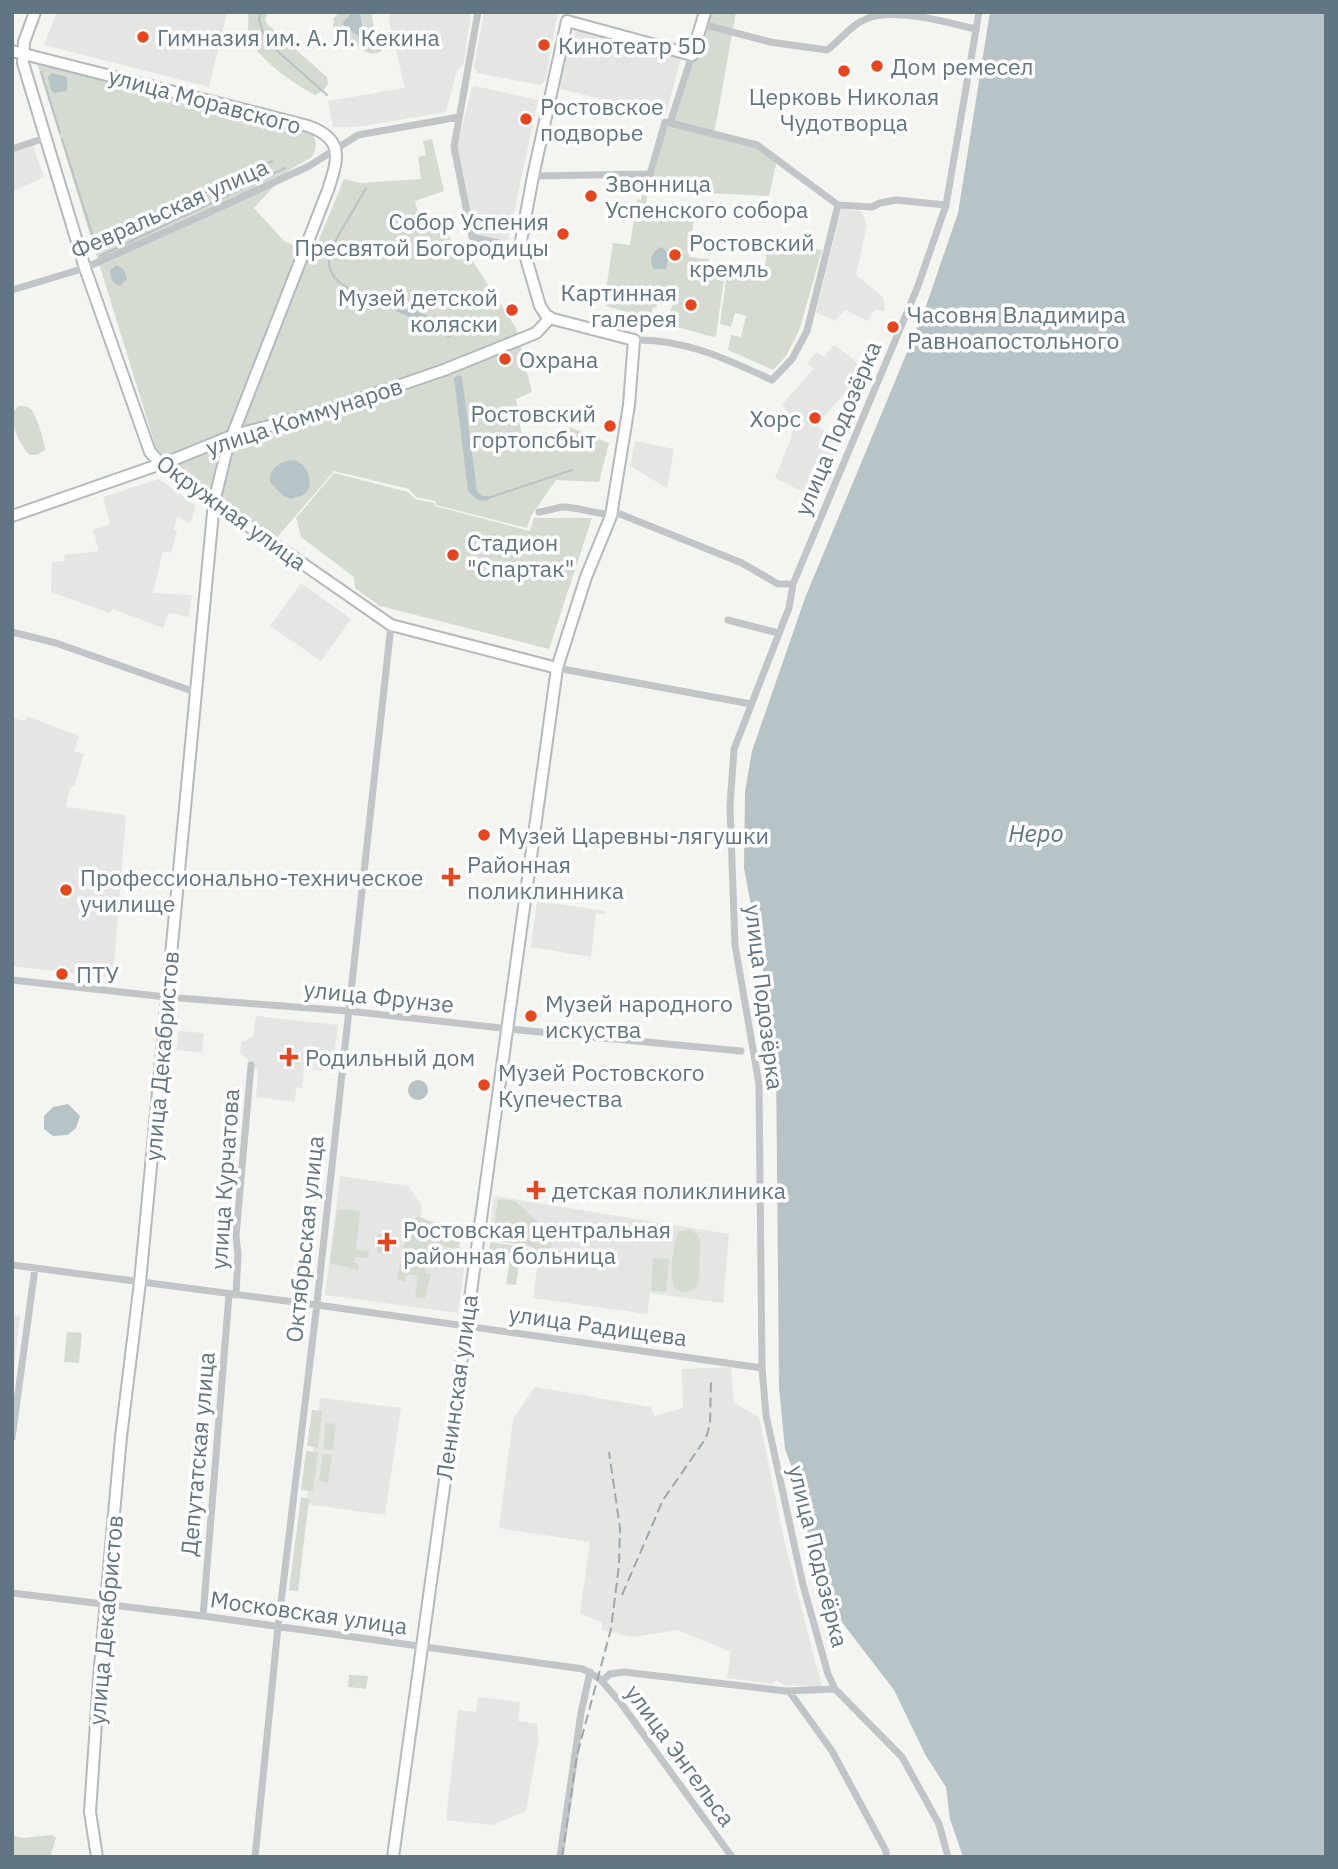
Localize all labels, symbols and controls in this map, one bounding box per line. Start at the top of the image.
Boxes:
place label: Гимназия им. А. Л. Кекина [157,22,440,52]
marker: Гимназия им. А. Л. Кекина [135,29,151,45]
place label: Кинотеатр 5D [558,30,707,60]
marker: Кинотеатр 5D [536,37,552,53]
place label: Дом ремесел [891,51,1034,81]
marker: Дом ремесел [869,58,885,74]
street label: улица Моравского [105,60,305,140]
marker: Церковь Николая Чудотворца [836,63,852,79]
place label: Церковь Николая Чудотворца [749,81,939,137]
place label: Ростовское подворье [540,91,664,147]
marker: Ростовское подворье [518,111,534,127]
street label: Февральская улица [65,151,273,265]
place label: Звонница Успенского собора [605,168,808,224]
marker: Звонница Успенского собора [583,188,599,204]
place label: Собор Успения Пресвятой Богородицы [294,206,549,262]
marker: Собор Успения Пресвятой Богородицы [555,226,571,242]
place label: Ростовский кремль [689,227,815,283]
marker: Ростовский кремль [667,247,683,263]
place label: Картинная галерея [561,277,677,333]
place label: Музей детской коляски [338,282,498,338]
marker: Картинная галерея [683,297,699,313]
place label: Часовня Владимира Равноапостольного [907,299,1126,355]
marker: Музей детской коляски [504,302,520,318]
marker: Часовня Владимира Равноапостольного [885,319,901,335]
street label: улица Подозёрка [787,336,887,520]
place label: Охрана [519,344,598,374]
marker: Охрана [497,351,513,367]
street label: улица Коммунаров [202,370,406,462]
place label: Ростовский гортопсбыт [470,398,596,454]
place label: Хорс [749,403,801,433]
marker: Хорс [807,410,823,426]
marker: Ростовский гортопсбыт [602,418,618,434]
street label: Окружная улица [151,447,313,577]
place label: Стадион "Спартак" [467,527,574,583]
marker: Стадион "Спартак" [445,547,461,563]
water label: Неро [1008,817,1064,849]
place label: Музей Царевны-лягушки [498,820,769,850]
marker: Музей Царевны-лягушки [476,827,492,843]
place label: Районная поликлинника [467,849,624,905]
place label: Профессионально-техническое училище [80,862,423,918]
marker: Районная поликлинника [441,867,461,887]
marker: Профессионально-техническое училище [58,882,74,898]
street label: улица Подозёрка [739,903,791,1091]
street label: улица Декабристов [137,950,185,1162]
place label: ПТУ [76,959,119,989]
marker: ПТУ [54,966,70,982]
street label: улица Фрунзе [302,973,456,1019]
place label: Музей народного искуства [545,988,733,1044]
marker: Музей народного искуства [523,1008,539,1024]
place label: Родильный дом [305,1042,475,1072]
marker: Родильный дом [279,1047,299,1067]
place label: Музей Ростовского Купечества [498,1057,705,1113]
marker: Музей Ростовского Купечества [476,1077,492,1093]
street label: улица Курчатова [203,1088,245,1270]
street label: Октябрьская улица [278,1134,330,1344]
place label: детская поликлиника [552,1175,786,1205]
marker: детская поликлиника [526,1180,546,1200]
place label: Ростовская центральная районная больница [403,1214,671,1270]
marker: Ростовская центральная районная больница [377,1232,397,1252]
street label: Ленинская улица [428,1292,484,1482]
street label: улица Радищева [507,1298,689,1352]
street label: Депутатская улица [173,1351,221,1557]
street label: улица Подозёрка [782,1462,856,1650]
street label: улица Декабристов [81,1514,129,1726]
street label: Московская улица [208,1583,410,1641]
street label: улица Энгельса [619,1678,743,1832]

